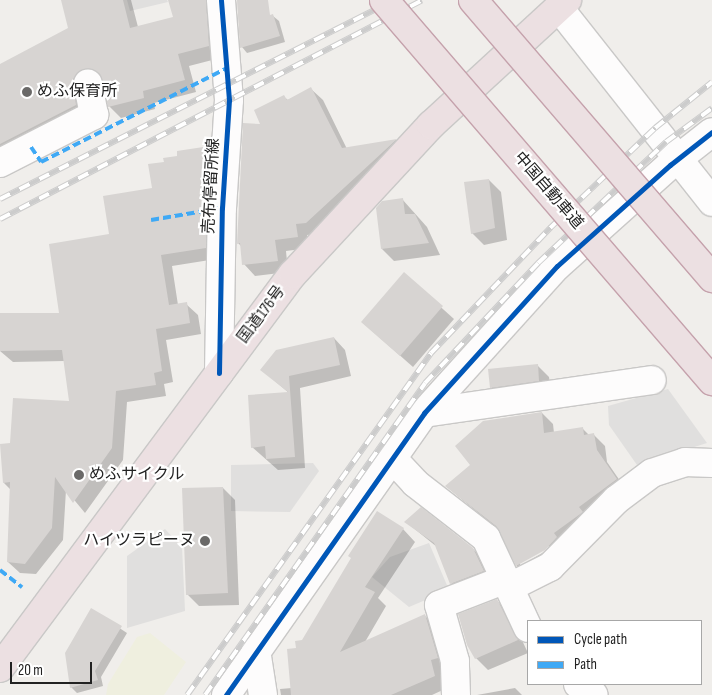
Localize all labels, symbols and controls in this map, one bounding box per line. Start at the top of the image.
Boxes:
place label: めふ保育所 [37,82,117,102]
marker: めふ保育所 [21,86,33,98]
street label: 売布停留所線 [200,138,224,234]
street label: 中国自動車道 [509,148,587,234]
street label: 国道176号 [234,282,290,348]
place label: めふサイクル [89,465,185,485]
marker: めふサイクル [73,469,85,481]
place label: ハイツラピーヌ [83,531,195,551]
marker: ハイツラピーヌ [199,535,211,547]
legend [527,620,702,685]
text: Cycle path [574,630,627,649]
scale bar [12,652,95,684]
text: Path [574,655,597,674]
text: 20 m [18,661,43,680]

